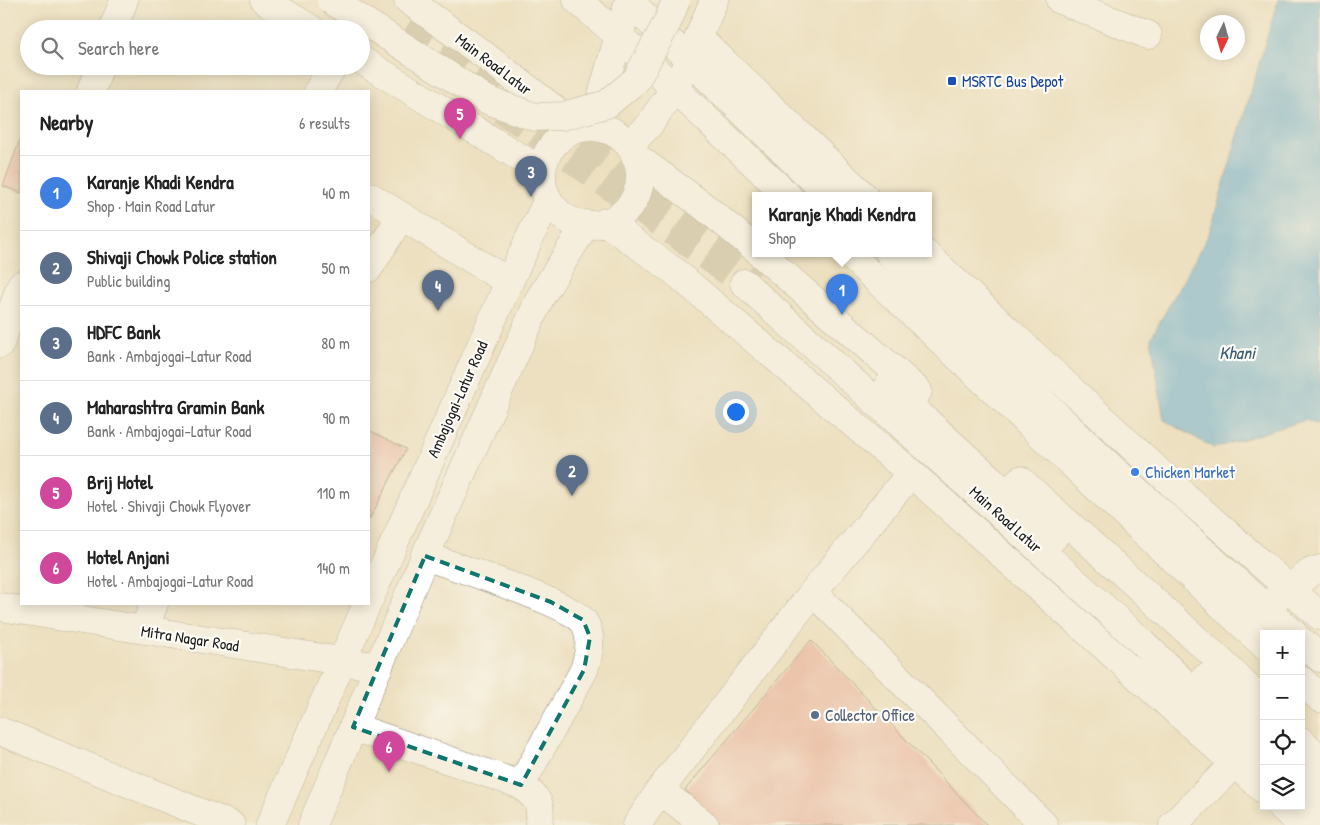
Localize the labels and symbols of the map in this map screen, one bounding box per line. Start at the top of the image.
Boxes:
north arrow [1200,15,1245,60]
street label: Main Road Latur [451,28,537,100]
place label: MSRTC Bus Depot [962,70,1064,92]
marker: MSRTC Bus Depot [946,75,958,87]
pin: 5 [444,98,476,139]
pin: 3 [515,156,547,197]
pin: 4 [422,270,454,311]
pin: 1 [826,274,858,315]
street label: Ambajogai-Latur Road [421,337,493,461]
water label: Khani [1219,340,1257,365]
your location [723,399,749,425]
pin: 2 [556,455,588,496]
place label: Chicken Market [1145,461,1235,483]
marker: Chicken Market [1129,466,1141,478]
street label: Main Road Latur [965,481,1047,557]
street label: Mitra Nagar Road [139,619,241,657]
place label: Collector Office [825,704,916,726]
marker: Collector Office [809,709,821,721]
pin: 6 [373,731,405,772]

